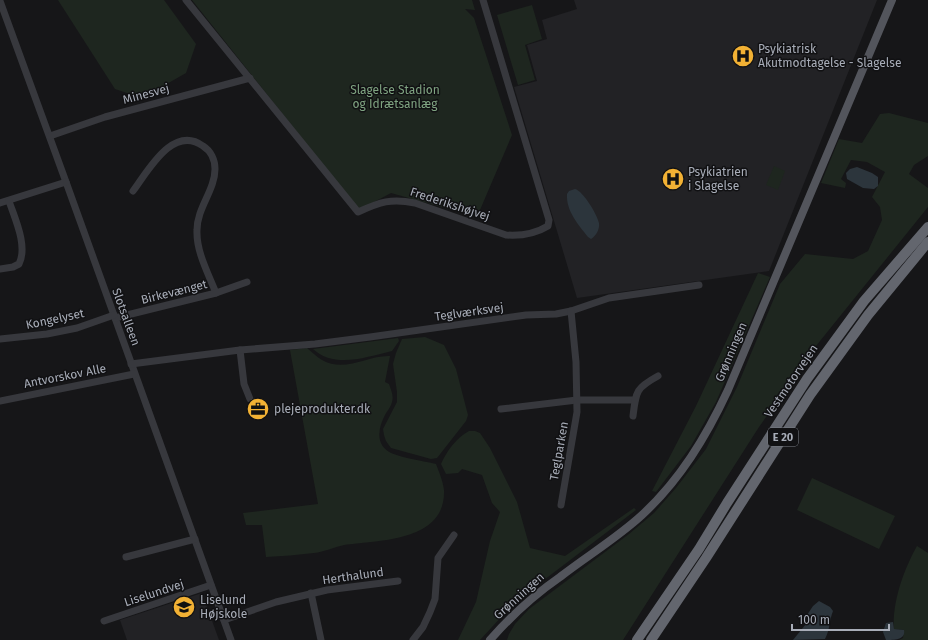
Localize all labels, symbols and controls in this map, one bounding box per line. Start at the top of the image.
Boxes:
place label: Psykiatrisk Akutmodtagelse - Slagelse [758,42,901,70]
hospital icon: Psykiatrisk Akutmodtagelse - Slagelse [730,43,756,69]
street label: Minesvej [121,81,171,107]
park label: Slagelse Stadion og Idrætsanlæg [350,83,440,111]
place label: Psykiatrien i Slagelse [688,165,748,193]
hospital icon: Psykiatrien i Slagelse [660,166,686,192]
street label: Frederikshøjvej [408,185,492,223]
street label: Birkevænget [139,277,209,307]
street label: Slotsalleen [109,286,143,348]
street label: Teglværksvej [434,300,504,324]
street label: Kongelyset [25,306,86,332]
street label: Grønningen [712,320,750,384]
street label: Vestmotorvejen [761,342,821,420]
street label: Antvorskov Alle [23,361,107,391]
office icon: plejeprodukter.dk [245,396,271,422]
place label: plejeprodukter.dk [274,402,371,416]
street label: Teglparken [547,420,571,482]
road number: E 20 [768,428,798,446]
street label: Herthalund [321,565,385,587]
street label: Grønningen [491,570,547,622]
street label: Liselundvej [122,577,186,609]
place label: Liselund Højskole [200,593,247,621]
school or university icon: Liselund Højskole [171,594,197,620]
scale bar [792,606,889,632]
text: 100 m [798,613,830,627]

